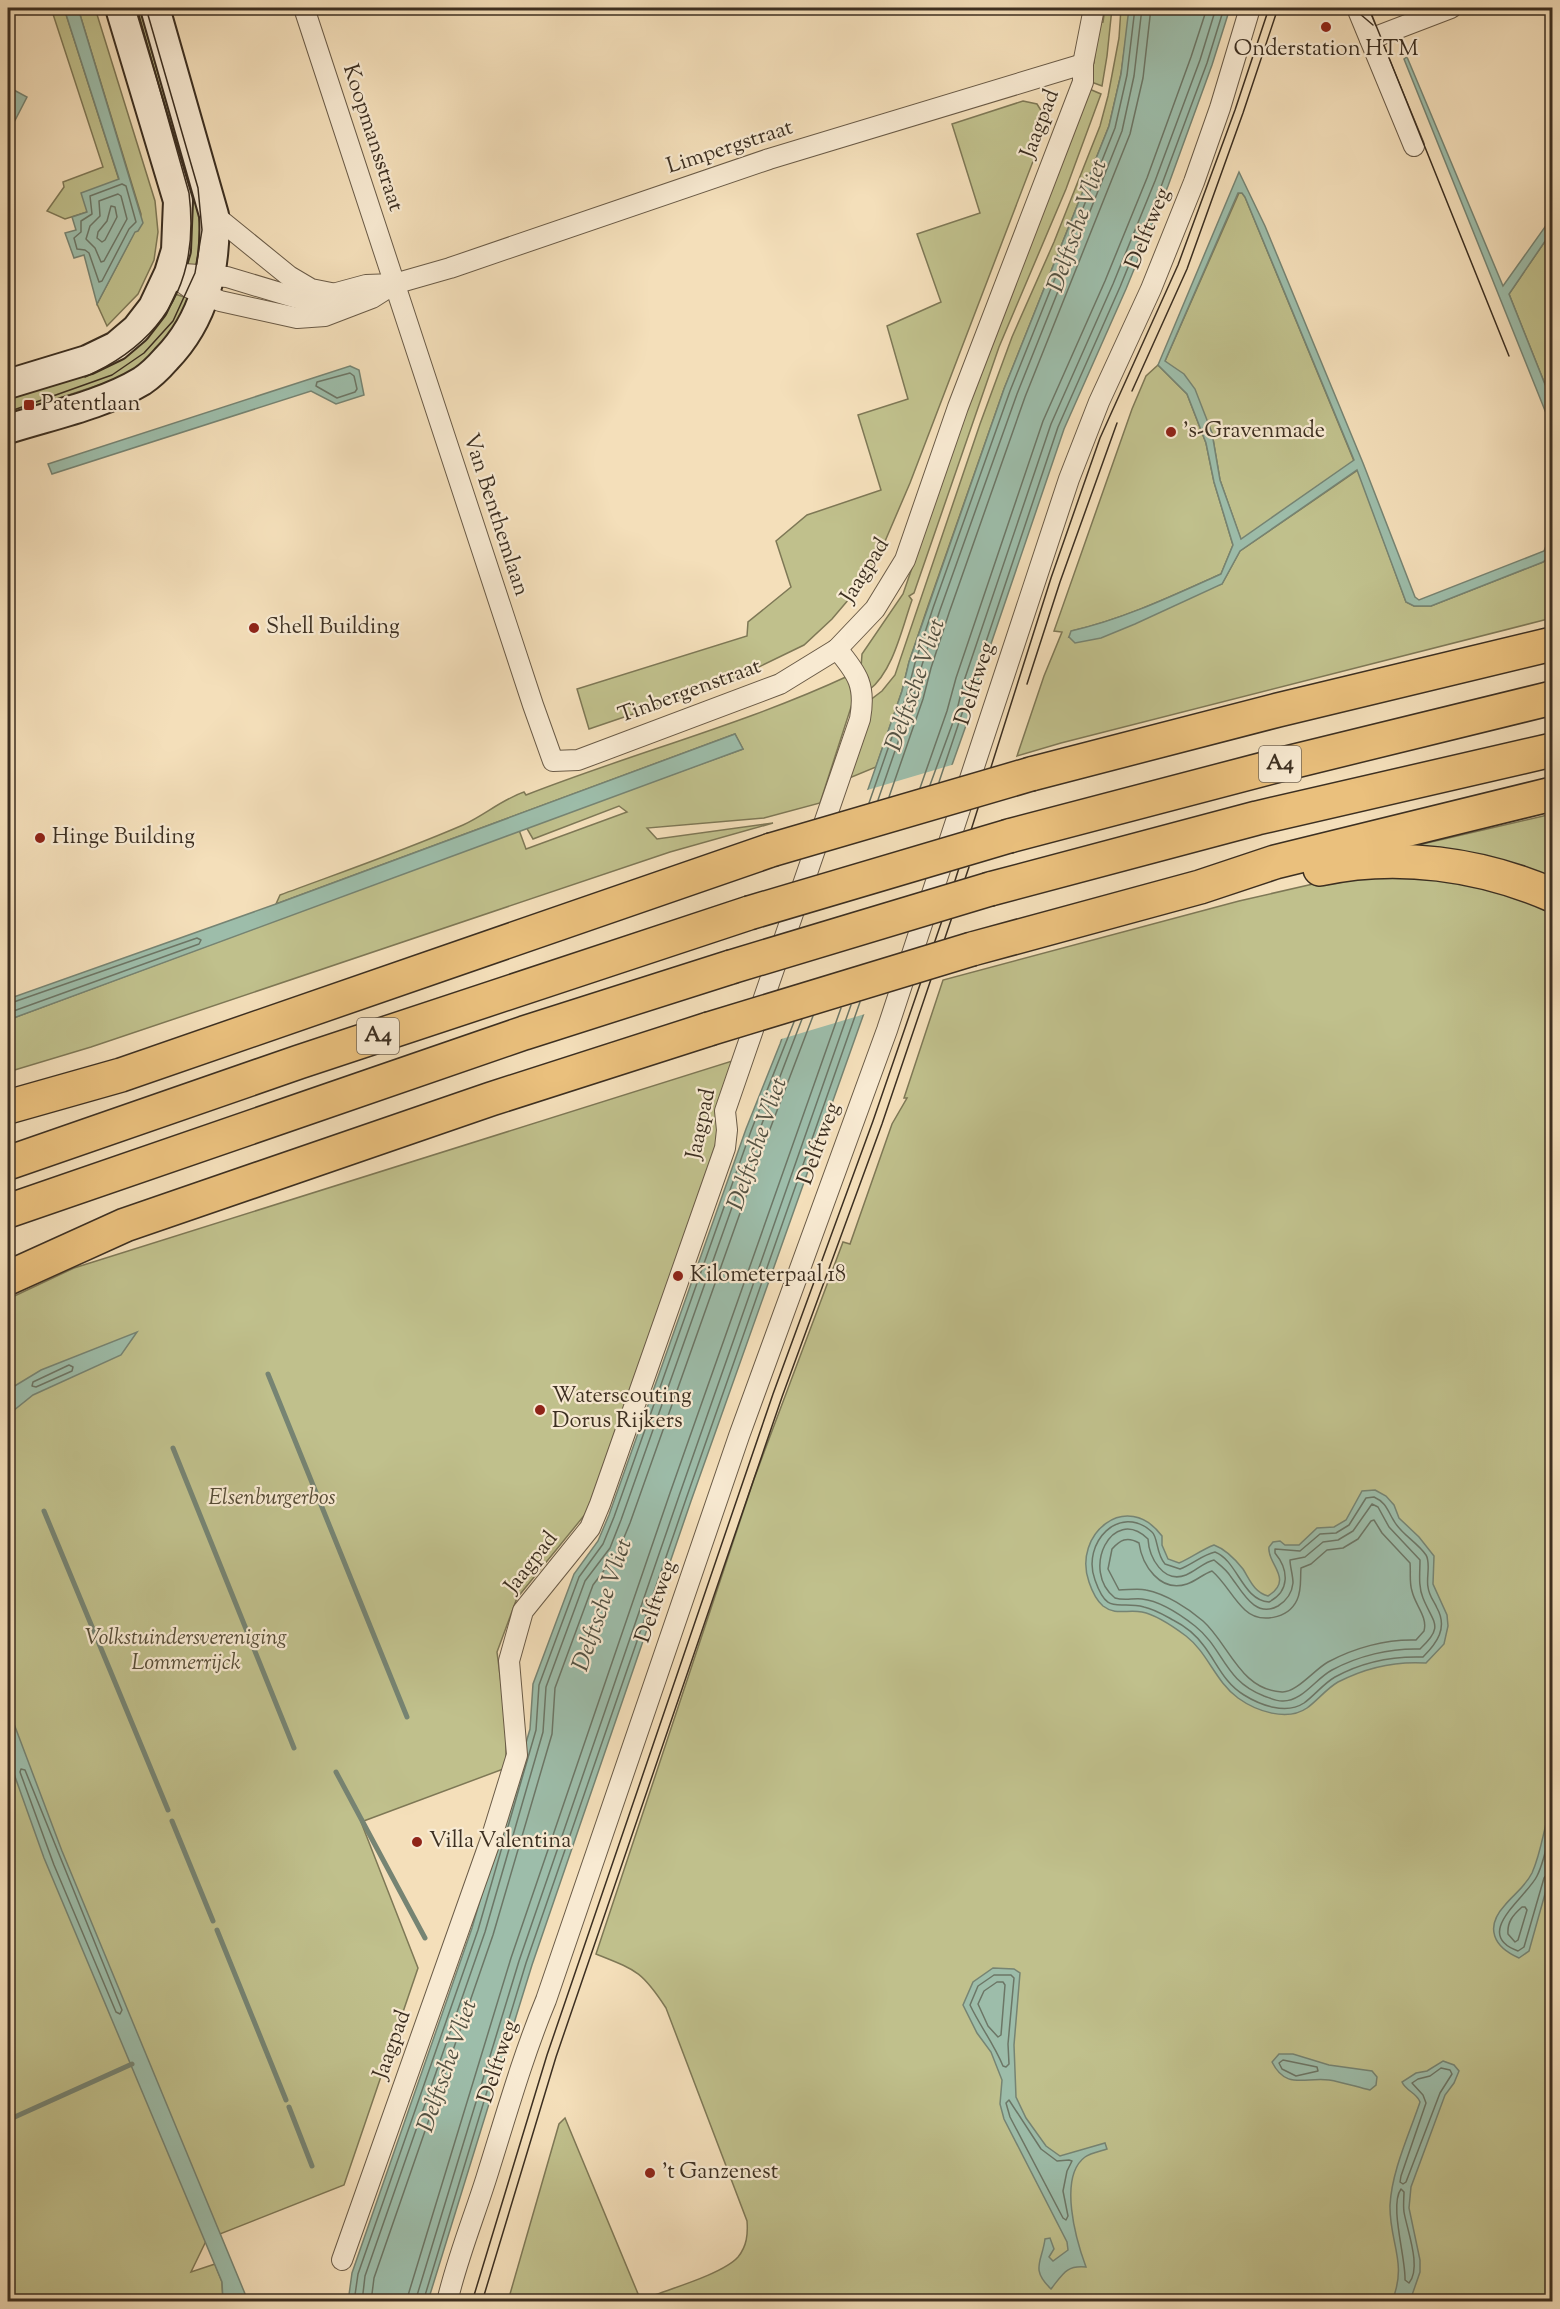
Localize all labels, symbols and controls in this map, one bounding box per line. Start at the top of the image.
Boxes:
marker: Onderstation HTM [1319,20,1333,34]
place label: Onderstation HTM [1234,34,1418,66]
street label: Koopmansstraat [333,60,411,216]
street label: Jaagpad [1013,85,1069,164]
street label: Limpergstraat [663,112,798,183]
water label: Delftsche Vliet [1039,155,1117,297]
street label: Delftweg [1118,183,1180,275]
place label: Patentlaan [41,389,141,421]
marker: Patentlaan [22,398,36,412]
place label: 's-Gravenmade [1183,416,1325,448]
marker: 's-Gravenmade [1164,425,1178,439]
street label: Van Benthemlaan [454,430,536,600]
street label: Jaagpad [833,532,899,611]
place label: Shell Building [266,612,400,644]
water label: Delftsche Vliet [877,614,955,756]
marker: Shell Building [247,621,261,635]
street label: Delftweg [948,638,1005,730]
street label: Tinbergenstraat [614,651,766,733]
road number: A4 [1259,746,1301,782]
place label: Hinge Building [52,822,195,854]
marker: Hinge Building [33,831,47,845]
road number: A4 [357,1018,399,1054]
water label: Delftsche Vliet [719,1073,797,1215]
street label: Jaagpad [679,1086,725,1163]
street label: Delftweg [790,1098,850,1190]
place label: Kilometerpaal 18 [690,1260,846,1292]
marker: Kilometerpaal 18 [671,1269,685,1283]
place label: Waterscouting Dorus Rijkers [552,1381,692,1438]
marker: Waterscouting Dorus Rijkers [533,1403,547,1417]
park label: Elsenburgerbos [208,1483,336,1515]
street label: Jaagpad [497,1525,567,1602]
water label: Delftsche Vliet [564,1534,642,1676]
street label: Delftweg [628,1556,686,1648]
park label: Volkstuindersvereniging Lommerrijck [85,1623,288,1680]
place label: Villa Valentina [429,1826,571,1858]
marker: Villa Valentina [410,1835,424,1849]
water label: Delftsche Vliet [409,1995,487,2137]
street label: Jaagpad [365,2006,420,2085]
street label: Delftweg [471,2016,528,2108]
place label: 't Ganzenest [662,2157,779,2189]
marker: 't Ganzenest [643,2166,657,2180]

